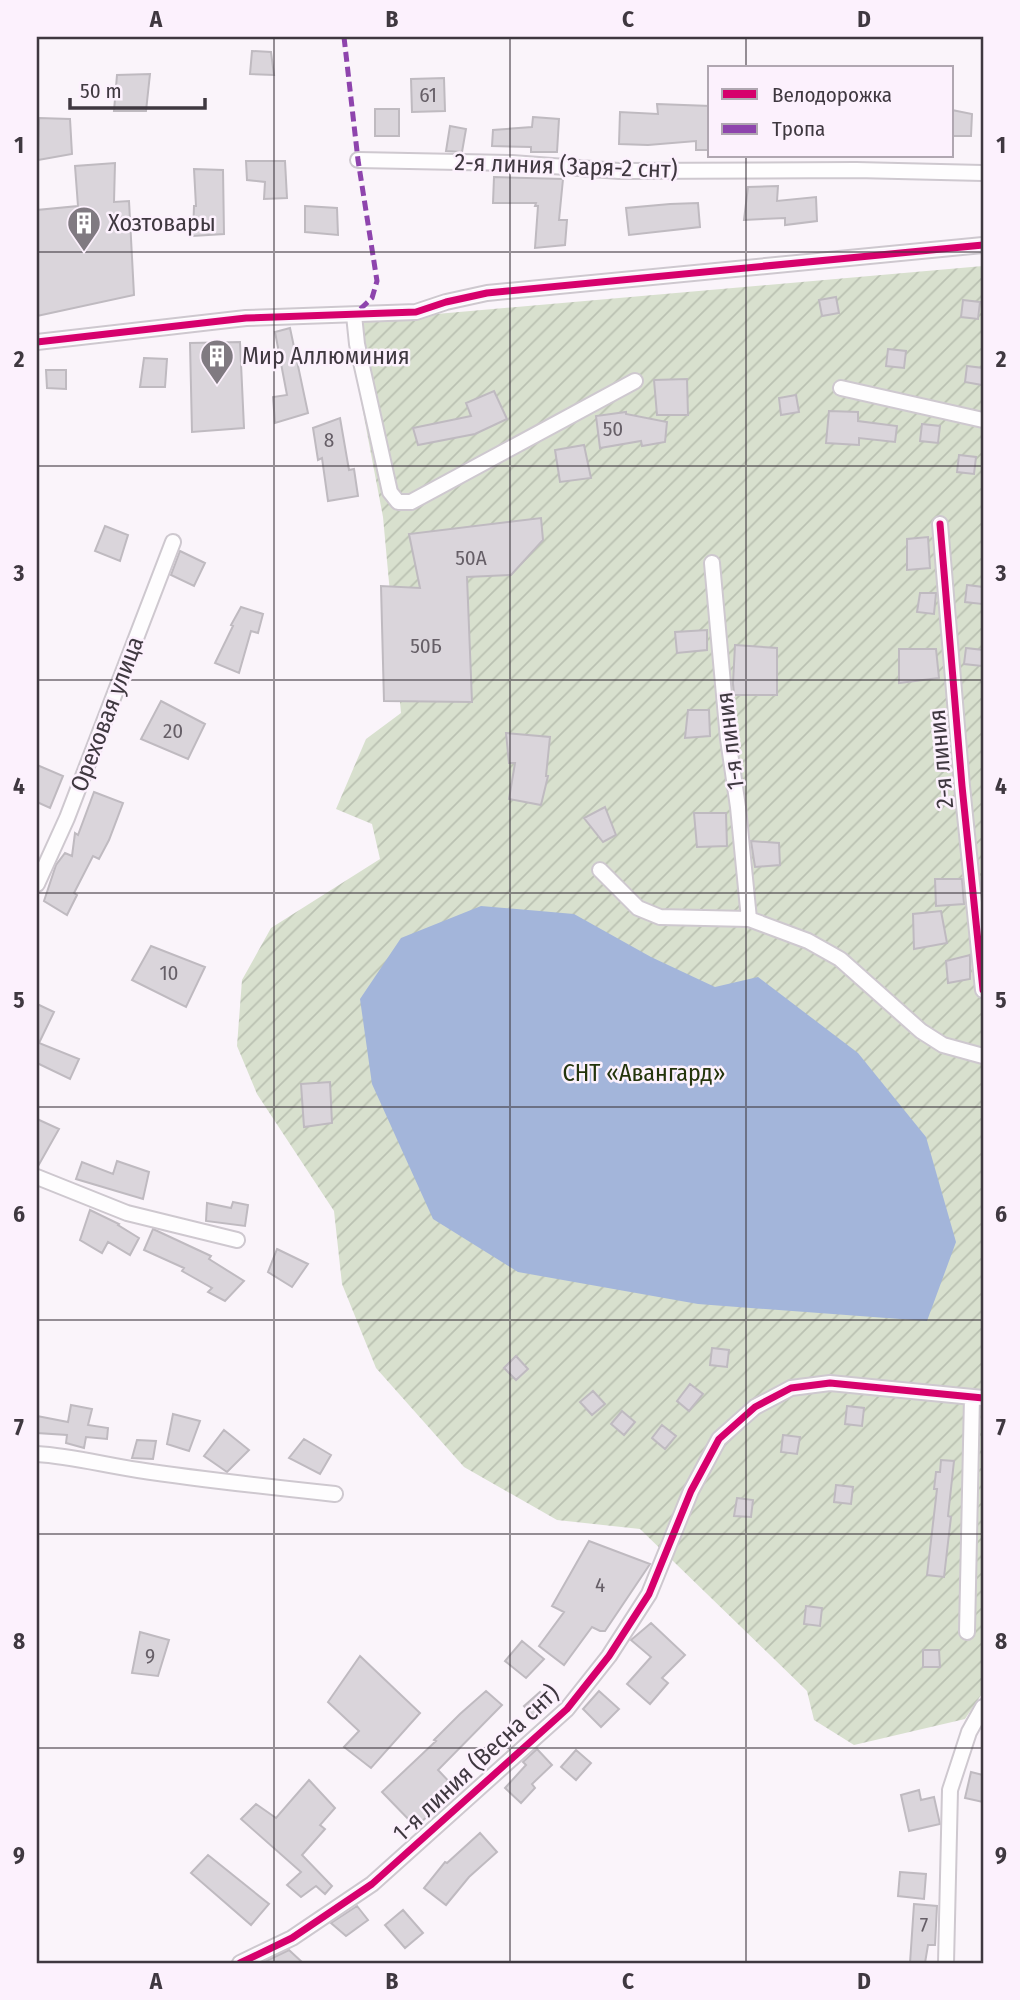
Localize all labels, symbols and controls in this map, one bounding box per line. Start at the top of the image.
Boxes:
text: A [149,5,163,33]
text: B [386,5,399,33]
text: C [622,5,634,33]
text: D [857,5,871,33]
scale bar [70,66,205,110]
legend [708,66,954,158]
text: 50 m [80,78,122,104]
house number: 61 [419,82,437,108]
text: Велодорожка [772,82,892,108]
text: Тропа [772,116,825,142]
text: 1 [14,131,24,159]
text: 1 [996,131,1006,159]
street label: 2-я линия (Заря-2 снт) [454,148,678,184]
building icon: Хозтовары [65,204,103,253]
place label: Хозтовары [108,209,216,237]
building icon: Мир Аллюминия [198,337,236,386]
place label: Мир Аллюминия [242,342,410,370]
text: 2 [13,345,25,373]
text: 2 [995,345,1007,373]
house number: 50 [603,416,623,442]
house number: 8 [324,427,334,453]
house number: 50А [455,545,487,571]
text: 3 [13,559,25,587]
text: 3 [995,559,1007,587]
street label: Ореховая улица [65,633,149,795]
house number: 50Б [410,633,442,659]
street label: 1-я линия [710,691,750,791]
street label: 2-я линия [923,708,959,810]
house number: 20 [163,718,183,744]
text: 4 [13,772,25,800]
text: 4 [995,772,1007,800]
house number: 10 [159,960,179,986]
text: 5 [13,986,25,1014]
text: 5 [995,986,1007,1014]
park label: СНТ «Авангард» [562,1059,726,1087]
text: 6 [13,1200,25,1228]
text: 6 [995,1200,1007,1228]
text: 7 [14,1413,24,1441]
text: 7 [996,1413,1006,1441]
house number: 4 [595,1572,605,1598]
text: 8 [13,1627,25,1655]
text: 8 [995,1627,1007,1655]
house number: 9 [145,1643,155,1669]
street label: 1-я линия (Весна снт) [387,1679,565,1847]
text: 9 [13,1841,25,1869]
text: 9 [995,1841,1007,1869]
house number: 7 [920,1912,928,1938]
text: A [149,1967,163,1995]
text: B [386,1967,399,1995]
text: C [622,1967,634,1995]
text: D [857,1967,871,1995]

